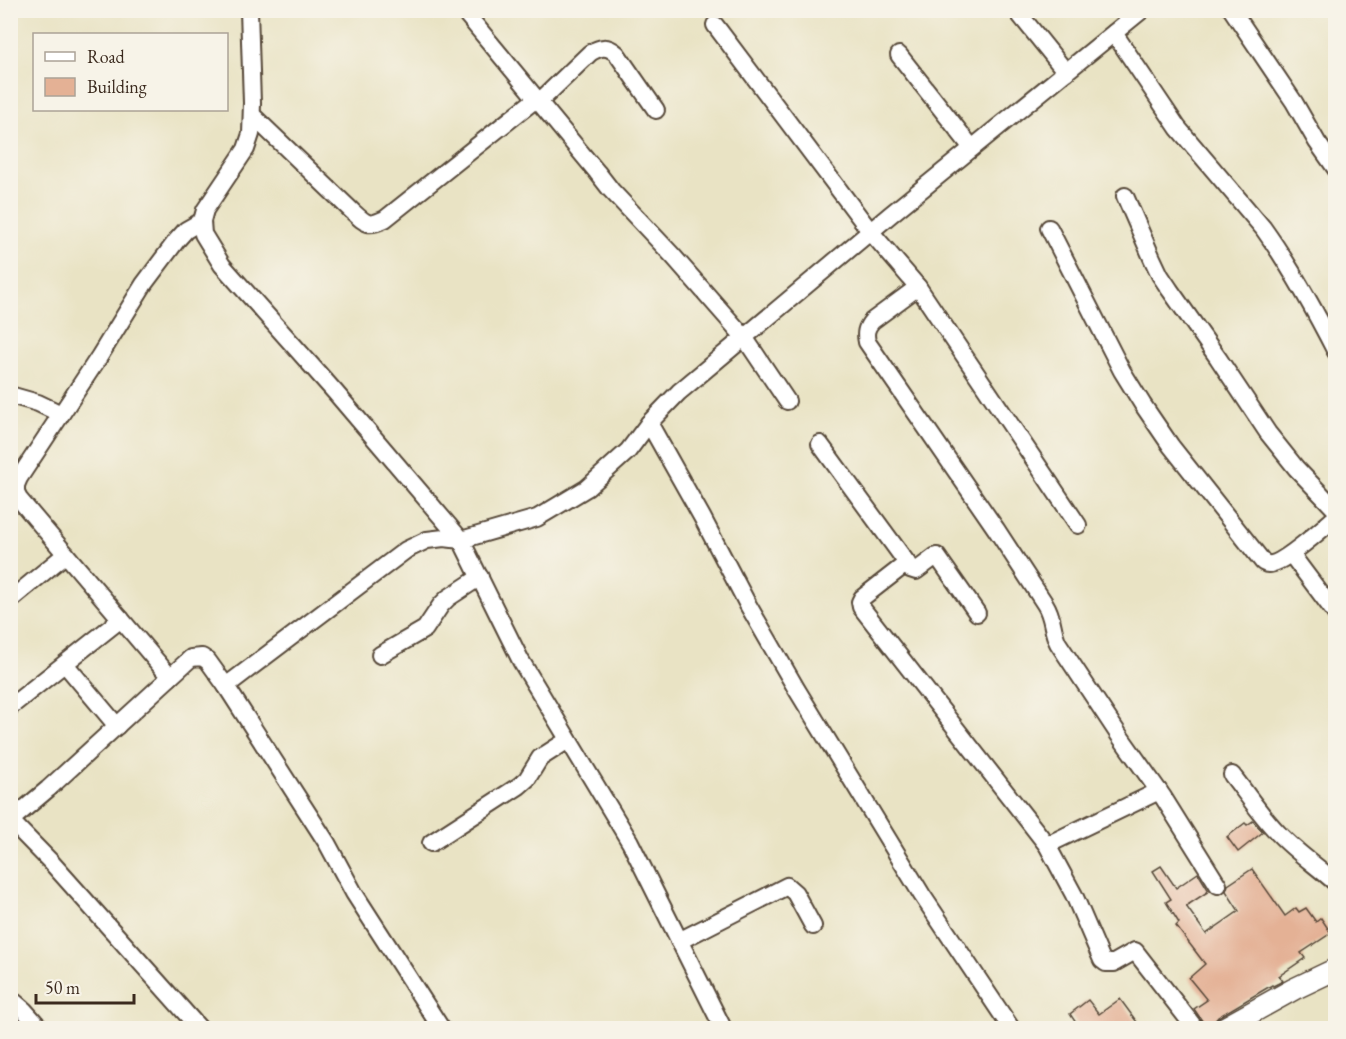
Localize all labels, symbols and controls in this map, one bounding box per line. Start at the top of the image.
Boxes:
legend [33,33,228,111]
text: Road [87,45,126,68]
text: Building [87,75,147,98]
scale bar [36,967,134,1005]
text: 50 m [45,976,80,999]

